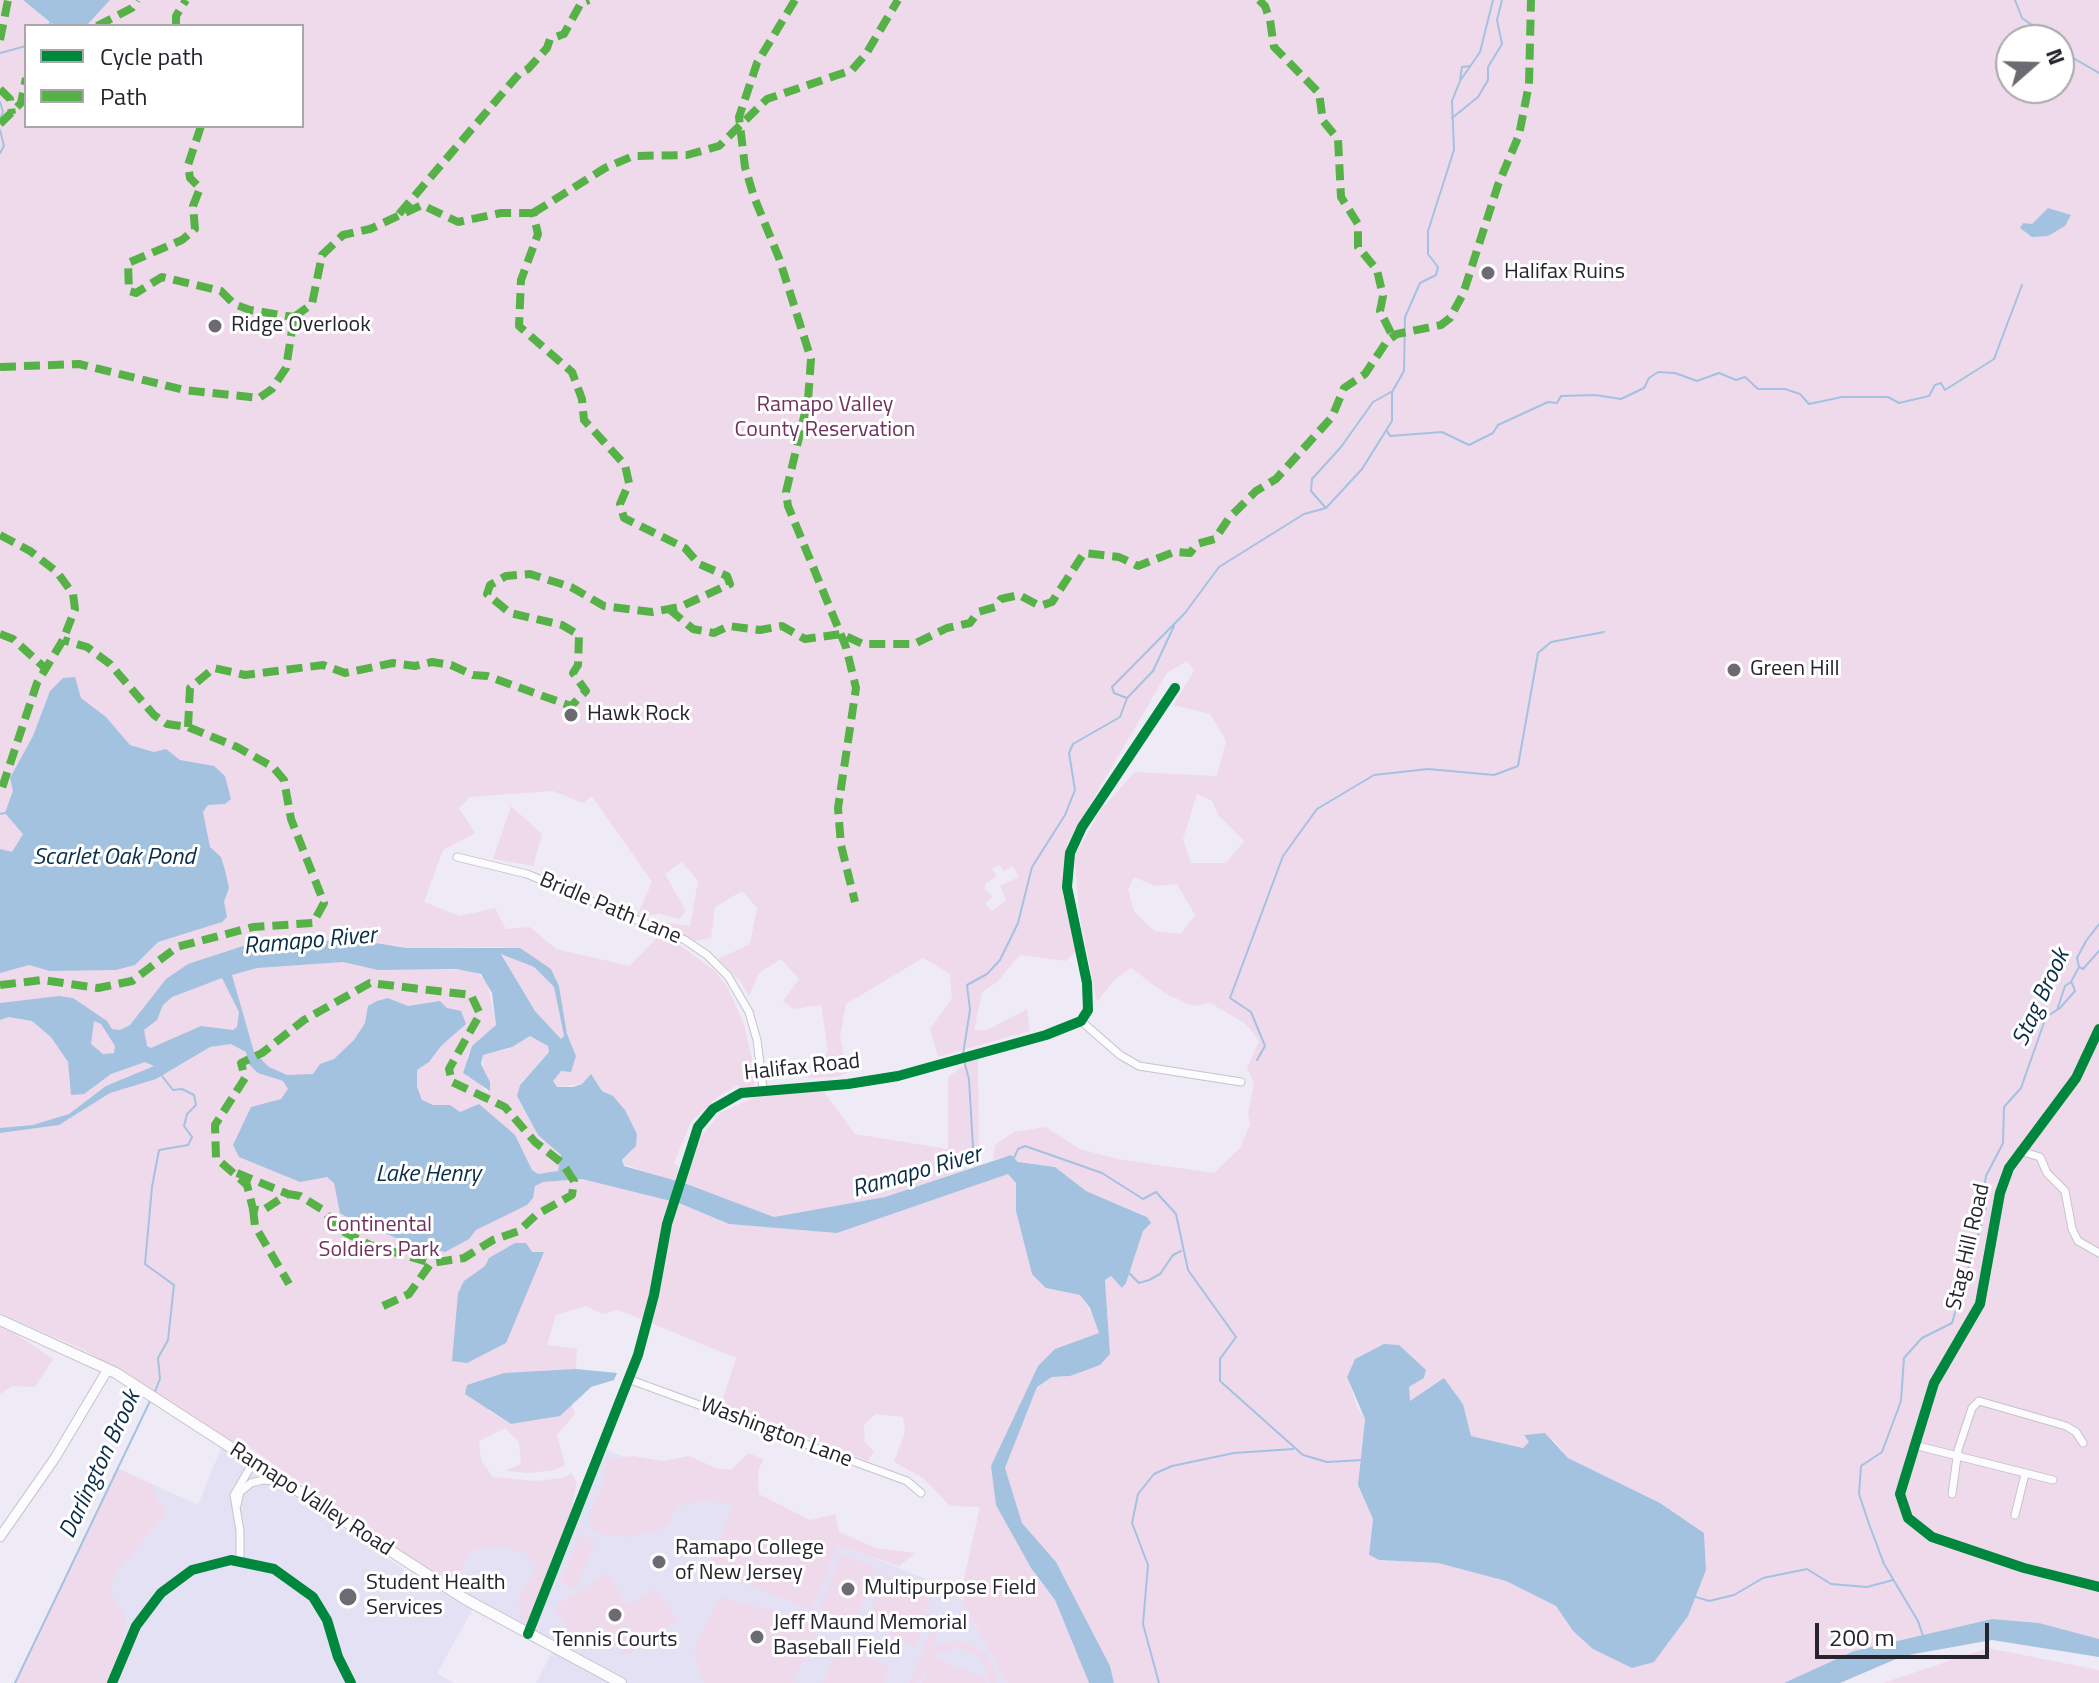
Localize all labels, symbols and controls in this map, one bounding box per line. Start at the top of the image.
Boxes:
legend [24,24,304,128]
north arrow [1995,24,2075,104]
text: Cycle path [100,38,203,74]
text: N [2037,43,2074,69]
text: Path [100,78,147,114]
place label: Halifax Ruins [1504,260,1625,286]
marker: Halifax Ruins [1479,264,1497,282]
place label: Ridge Overlook [231,313,371,339]
marker: Ridge Overlook [206,317,224,335]
park label: Ramapo Valley County Reservation [735,393,915,444]
place label: Green Hill [1750,657,1840,683]
marker: Green Hill [1725,661,1743,679]
place label: Hawk Rock [587,702,690,728]
marker: Hawk Rock [562,706,580,724]
water label: Scarlet Oak Pond [33,844,195,872]
street label: Bridle Path Lane [535,867,685,951]
water label: Ramapo River [243,922,377,962]
water label: Stag Brook [2007,945,2077,1051]
street label: Halifax Road [743,1049,861,1087]
water label: Ramapo River [849,1141,985,1205]
water label: Lake Henry [375,1161,481,1189]
street label: Stag Hill Road [1942,1181,1996,1313]
park label: Continental Soldiers Park [319,1213,439,1264]
water label: Darlington Brook [54,1387,148,1543]
street label: Washington Lane [696,1392,856,1474]
street label: Ramapo Valley Road [224,1437,398,1563]
place label: Ramapo College of New Jersey [675,1536,824,1588]
marker: Ramapo College of New Jersey [650,1553,668,1571]
place label: Student Health Services [366,1571,506,1622]
place label: Multipurpose Field [864,1576,1036,1602]
marker: Multipurpose Field [839,1580,857,1598]
marker: Student Health Services [337,1586,359,1608]
marker: Tennis Courts [606,1606,624,1624]
scale bar [1819,1607,1993,1657]
place label: Jeff Maund Memorial Baseball Field [773,1611,967,1662]
text: 200 m [1829,1619,1895,1655]
place label: Tennis Courts [553,1628,677,1654]
marker: Jeff Maund Memorial Baseball Field [748,1628,766,1646]

